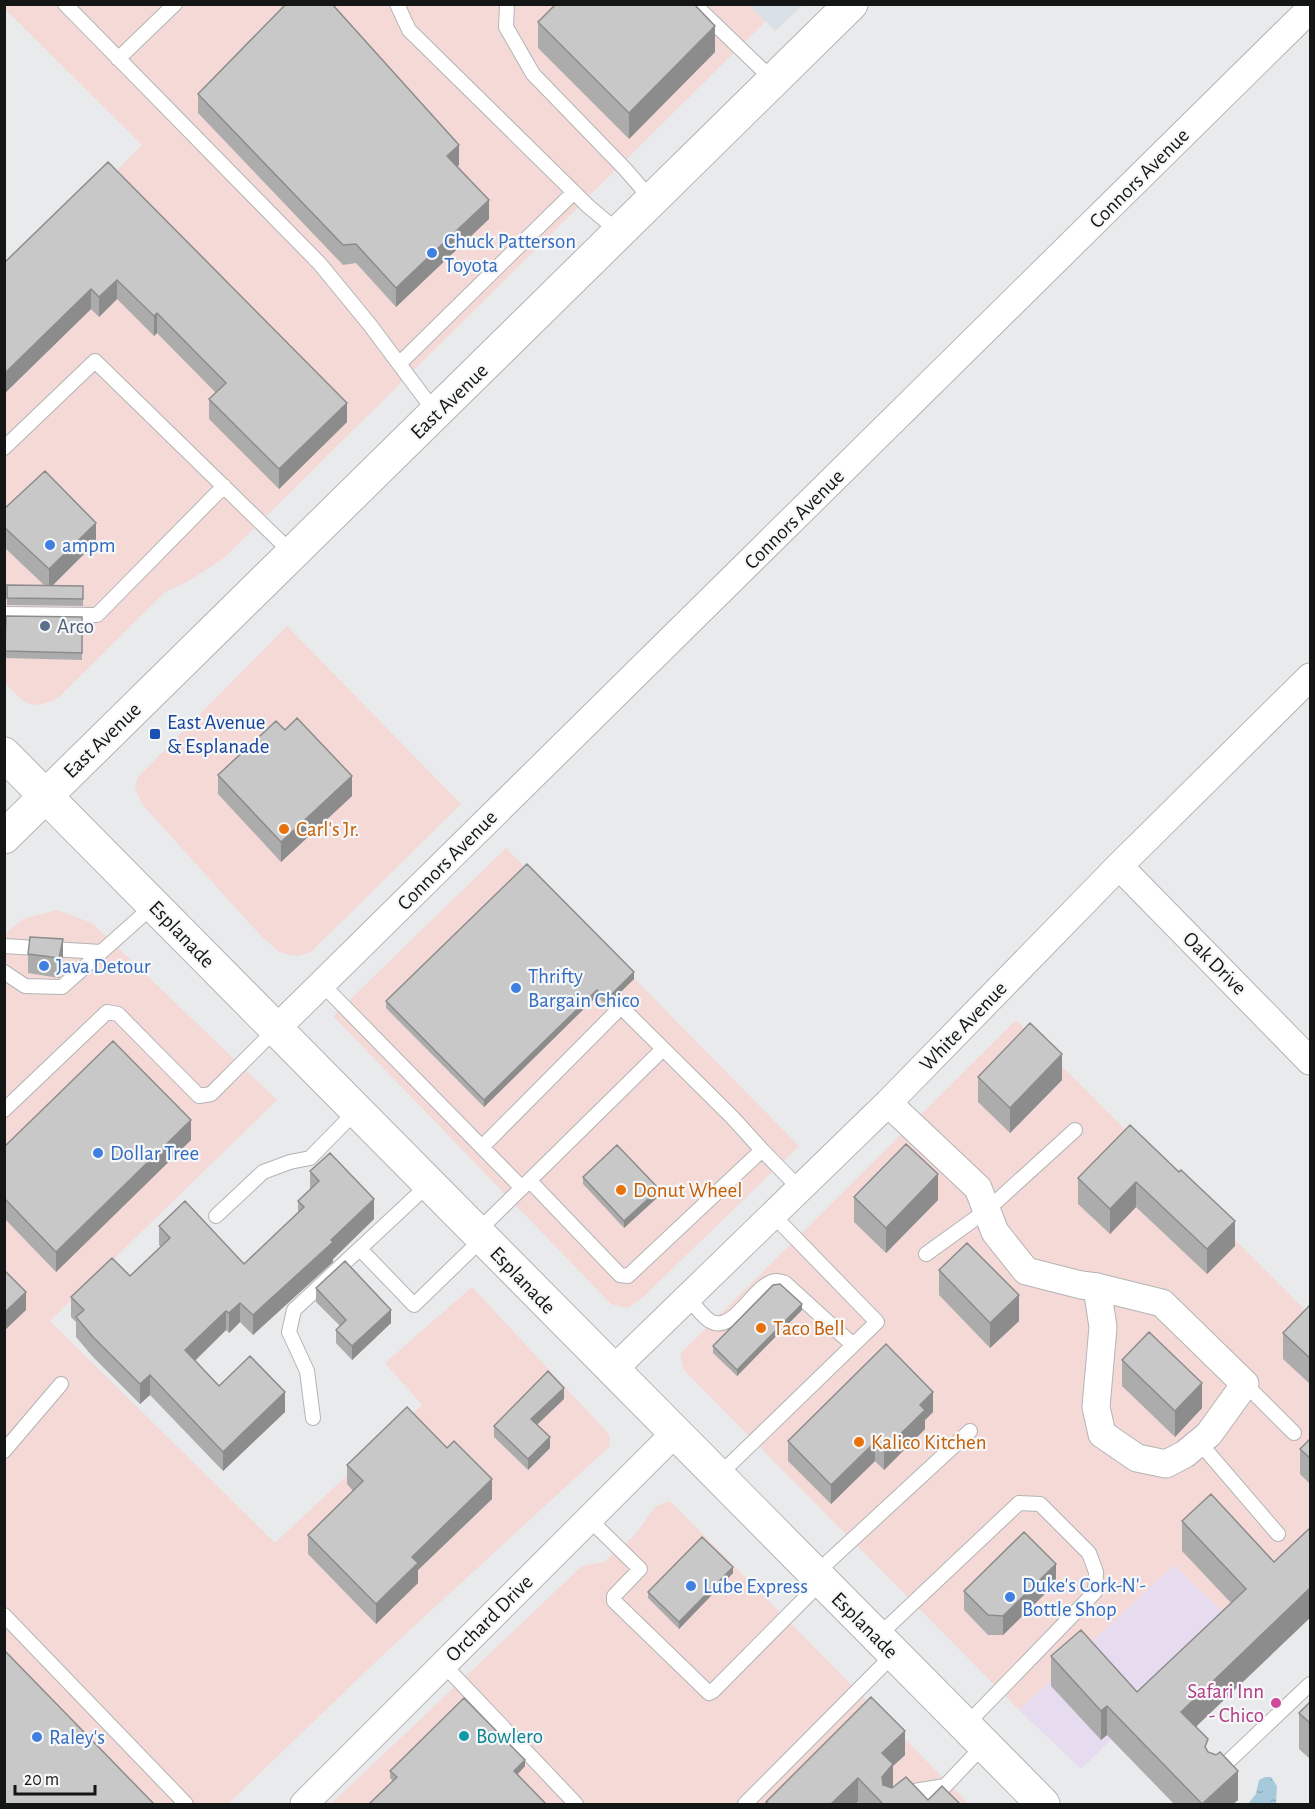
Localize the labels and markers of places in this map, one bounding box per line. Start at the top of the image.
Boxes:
place label: Chuck Patterson Toyota [444,231,576,276]
marker: Chuck Patterson Toyota [425,246,439,260]
place label: ampm [62,535,116,556]
marker: ampm [43,538,57,552]
place label: Arco [57,616,94,637]
marker: Arco [38,619,52,633]
place label: East Avenue & Esplanade [167,712,269,757]
marker: East Avenue & Esplanade [148,727,162,741]
place label: Carl's Jr. [296,819,359,840]
marker: Carl's Jr. [277,822,291,836]
place label: Java Detour [56,956,151,977]
marker: Java Detour [37,959,51,973]
place label: Thrifty Bargain Chico [528,966,640,1011]
marker: Thrifty Bargain Chico [509,981,523,995]
place label: Dollar Tree [110,1143,199,1164]
marker: Dollar Tree [91,1146,105,1160]
place label: Donut Wheel [633,1180,742,1201]
marker: Donut Wheel [614,1183,628,1197]
place label: Taco Bell [773,1318,845,1339]
marker: Taco Bell [754,1321,768,1335]
place label: Kalico Kitchen [871,1432,987,1453]
marker: Kalico Kitchen [852,1435,866,1449]
place label: Duke's Cork-N'- Bottle Shop [1022,1575,1146,1620]
place label: Lube Express [703,1576,808,1597]
marker: Lube Express [684,1579,698,1593]
marker: Duke's Cork-N'- Bottle Shop [1003,1590,1017,1604]
place label: Safari Inn - Chico [1187,1681,1264,1726]
marker: Safari Inn - Chico [1269,1696,1283,1710]
place label: Bowlero [476,1726,543,1747]
place label: Raley's [49,1727,105,1748]
marker: Bowlero [457,1729,471,1743]
marker: Raley's [30,1730,44,1744]

